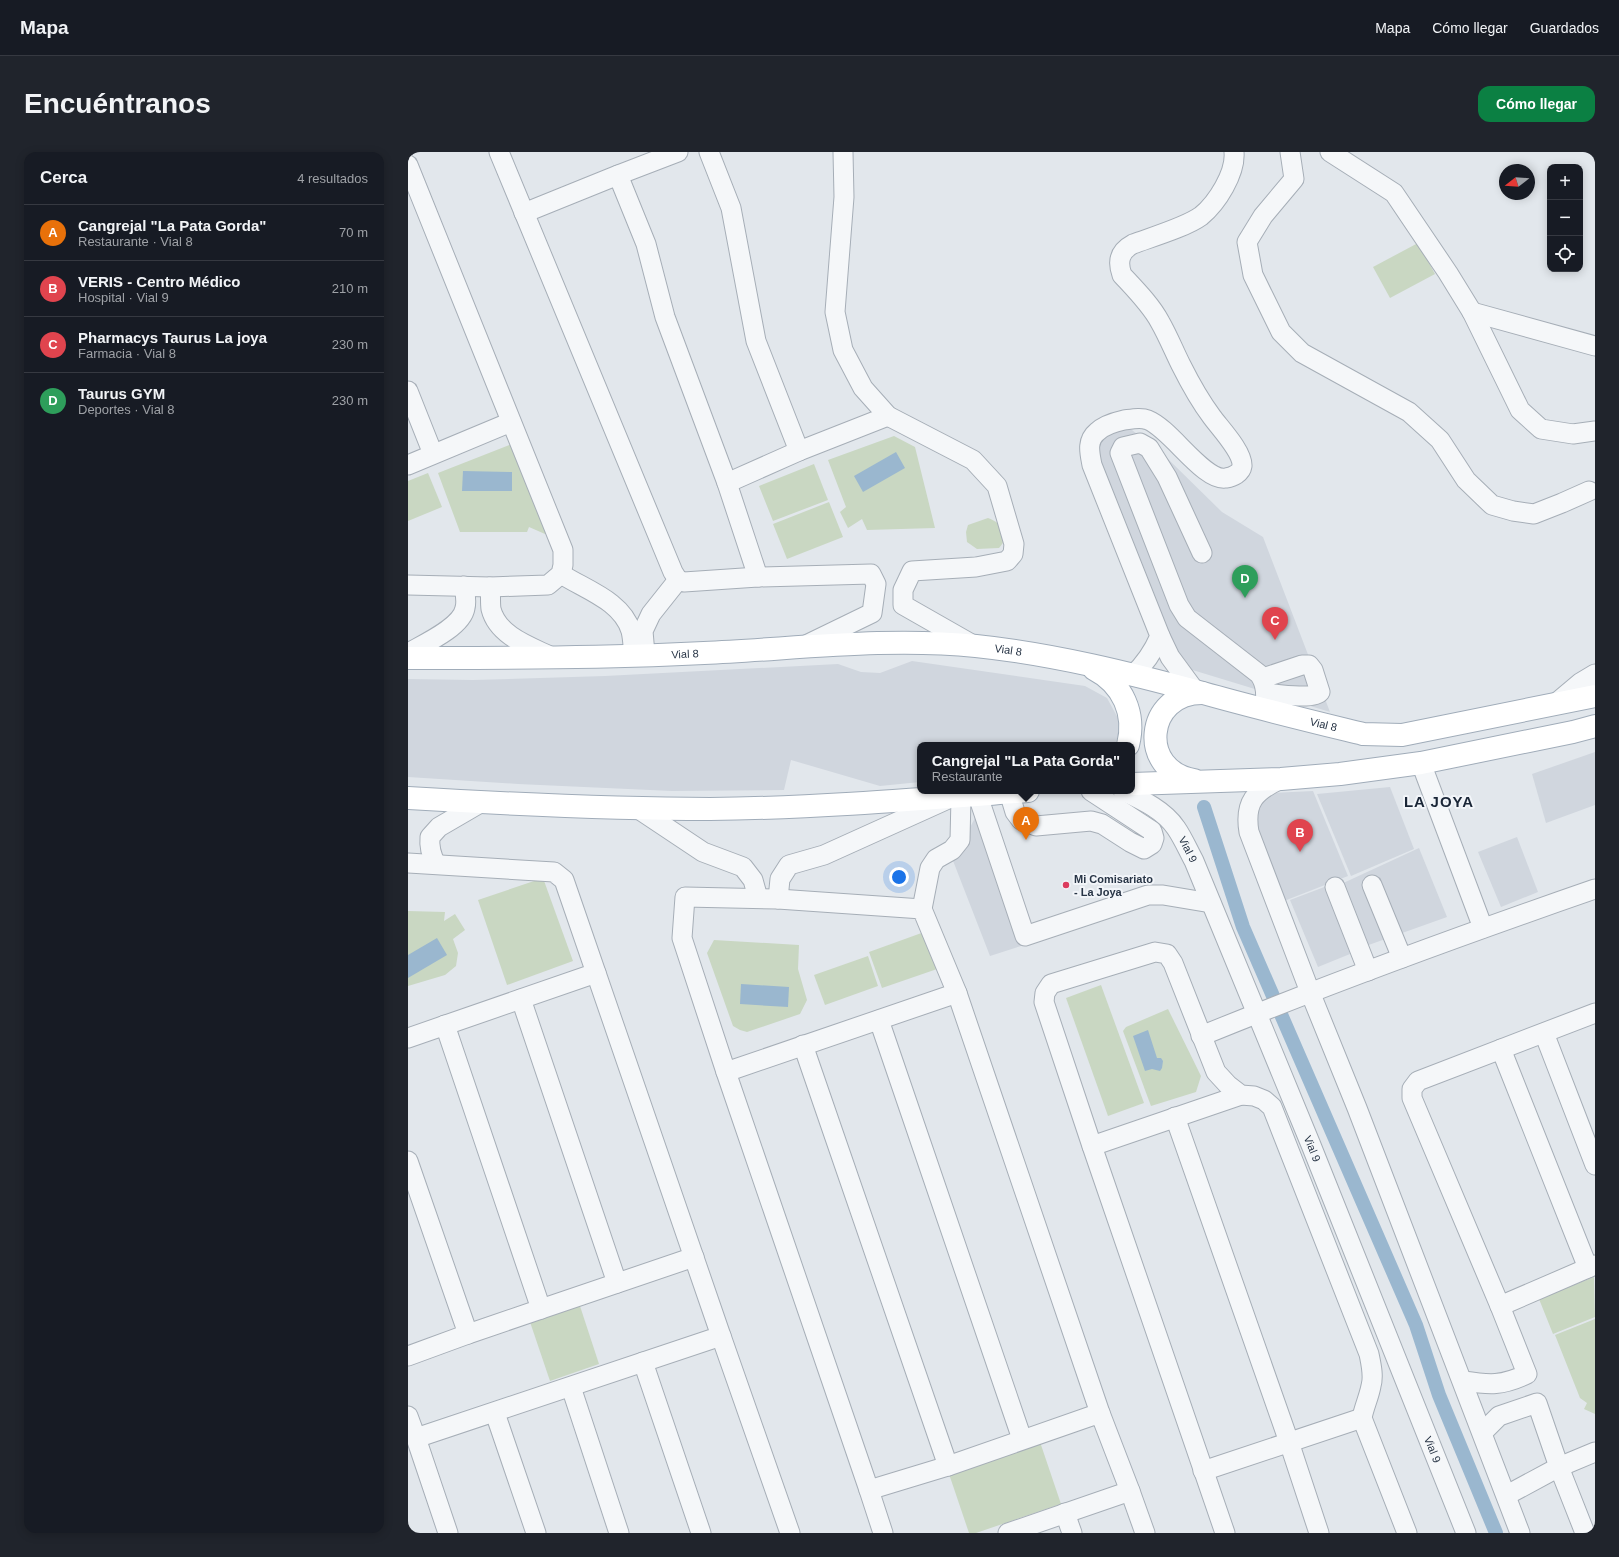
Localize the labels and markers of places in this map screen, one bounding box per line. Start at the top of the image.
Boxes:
pin: D [1232,565,1258,598]
pin: C [1262,607,1288,640]
pin: A [1013,807,1039,840]
pin: B [1287,819,1313,852]
place label: Mi Comisariato - La Joya [1074,873,1153,898]
marker: Mi Comisariato - La Joya [1061,880,1071,890]

